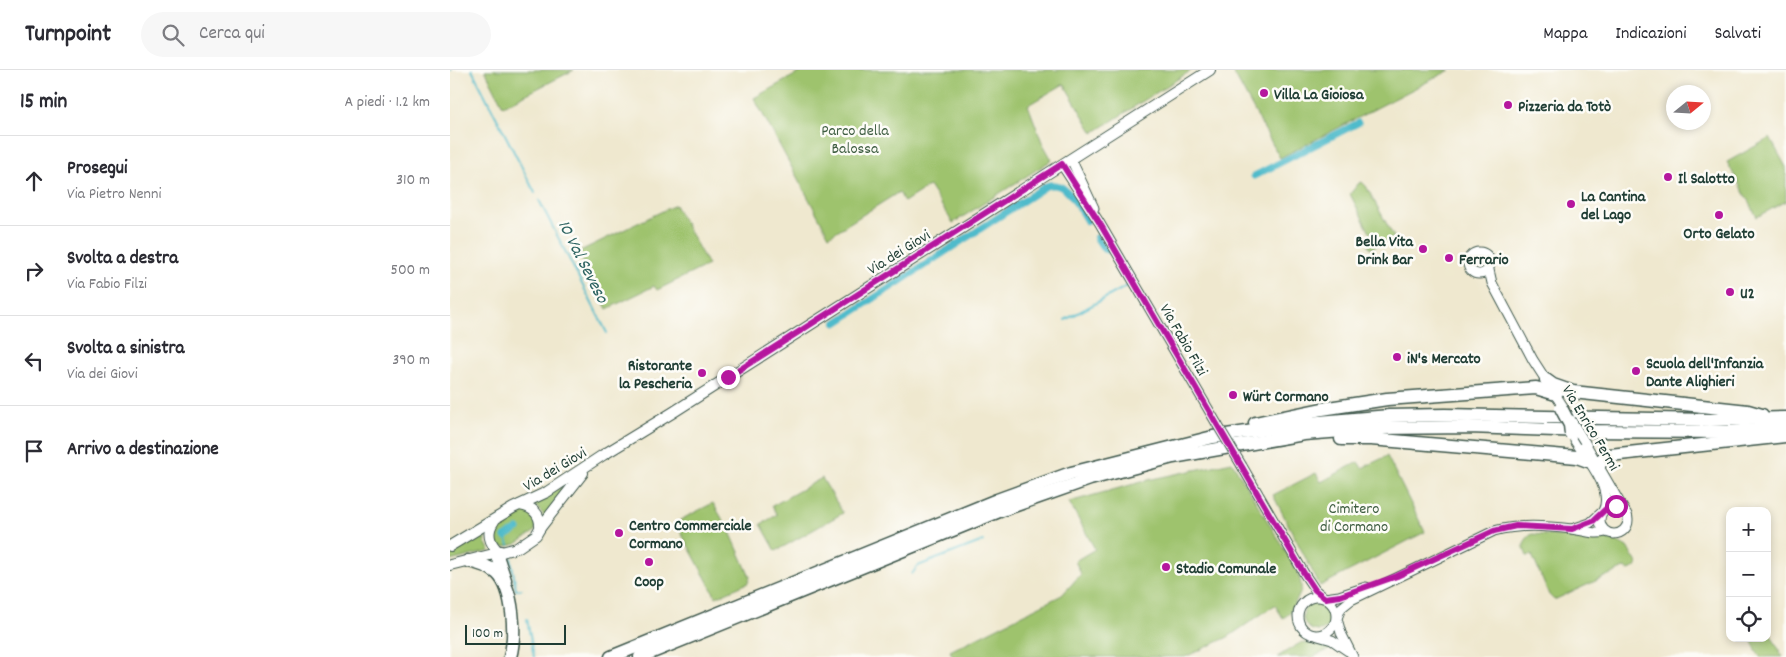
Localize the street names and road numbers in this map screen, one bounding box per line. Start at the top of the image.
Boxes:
street label: Via dei Giovi [863,225,935,282]
street label: Via Fabio Filzi [1153,300,1213,381]
street label: Via Enrico Fermi [1555,381,1625,476]
street label: Via dei Giovi [519,442,592,498]

